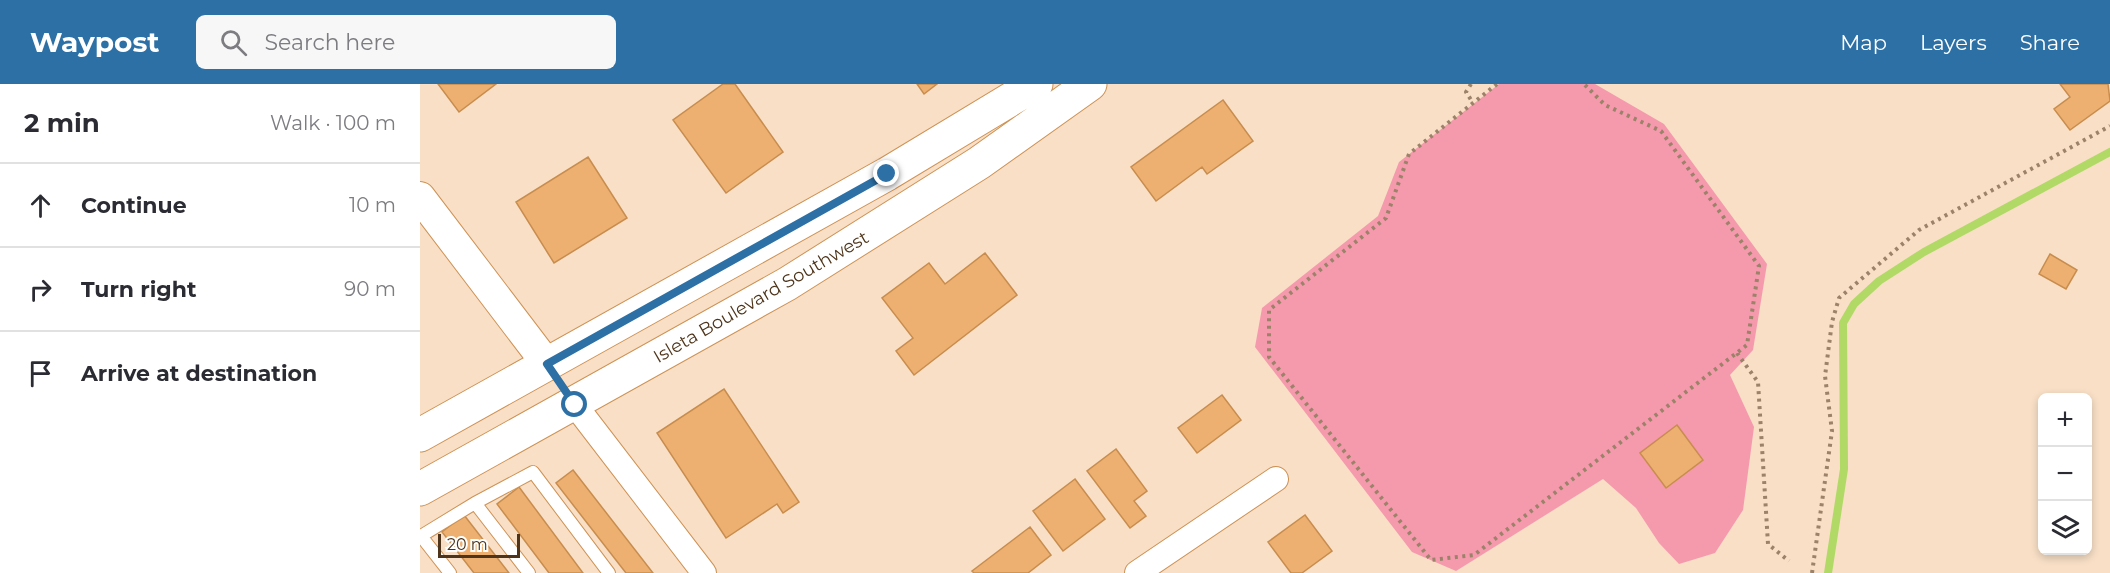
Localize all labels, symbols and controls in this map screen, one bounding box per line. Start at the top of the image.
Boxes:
search box [196,15,616,69]
text: Waypost [30,25,160,59]
icon: search [217,26,250,59]
text: Search here [265,29,395,56]
text: Map [1840,30,1887,55]
text: Layers [1920,30,1987,55]
text: Share [2020,30,2080,55]
text: 2 min [24,107,100,139]
text: Walk · 100 m [270,111,396,135]
route end [873,160,899,186]
icon: ahead [24,189,57,222]
text: Continue [81,192,187,219]
text: 10 m [349,193,396,217]
street label: Isleta Boulevard Southwest [649,226,873,368]
icon: right [24,273,57,306]
text: Turn right [81,276,196,303]
text: 90 m [344,277,396,301]
icon: arrive [24,357,57,390]
text: Arrive at destination [81,360,317,387]
route start [561,391,587,417]
map controls [2038,393,2092,555]
button: + [2038,393,2092,447]
button: − [2038,447,2092,501]
button: layers [2038,501,2092,555]
scale bar [438,531,520,558]
text: 20 m [447,535,488,554]

